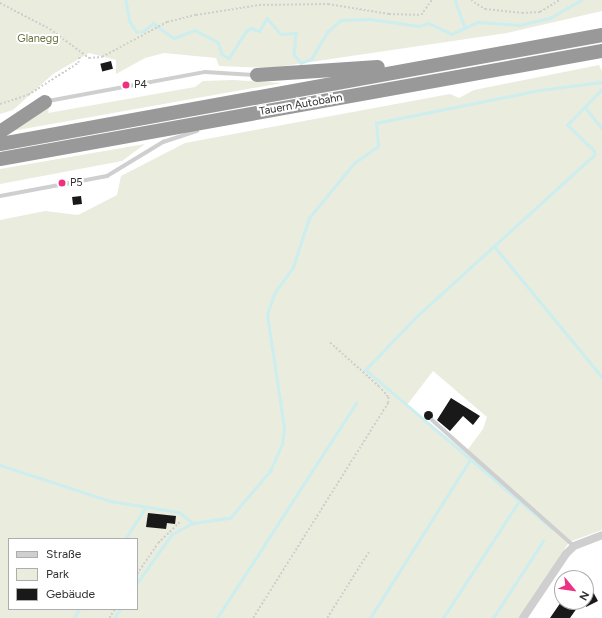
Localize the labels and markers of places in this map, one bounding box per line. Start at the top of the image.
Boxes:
place label: P4 [134,78,147,92]
marker: P4 [121,80,131,90]
place label: P5 [70,176,83,190]
marker: P5 [57,178,67,188]

